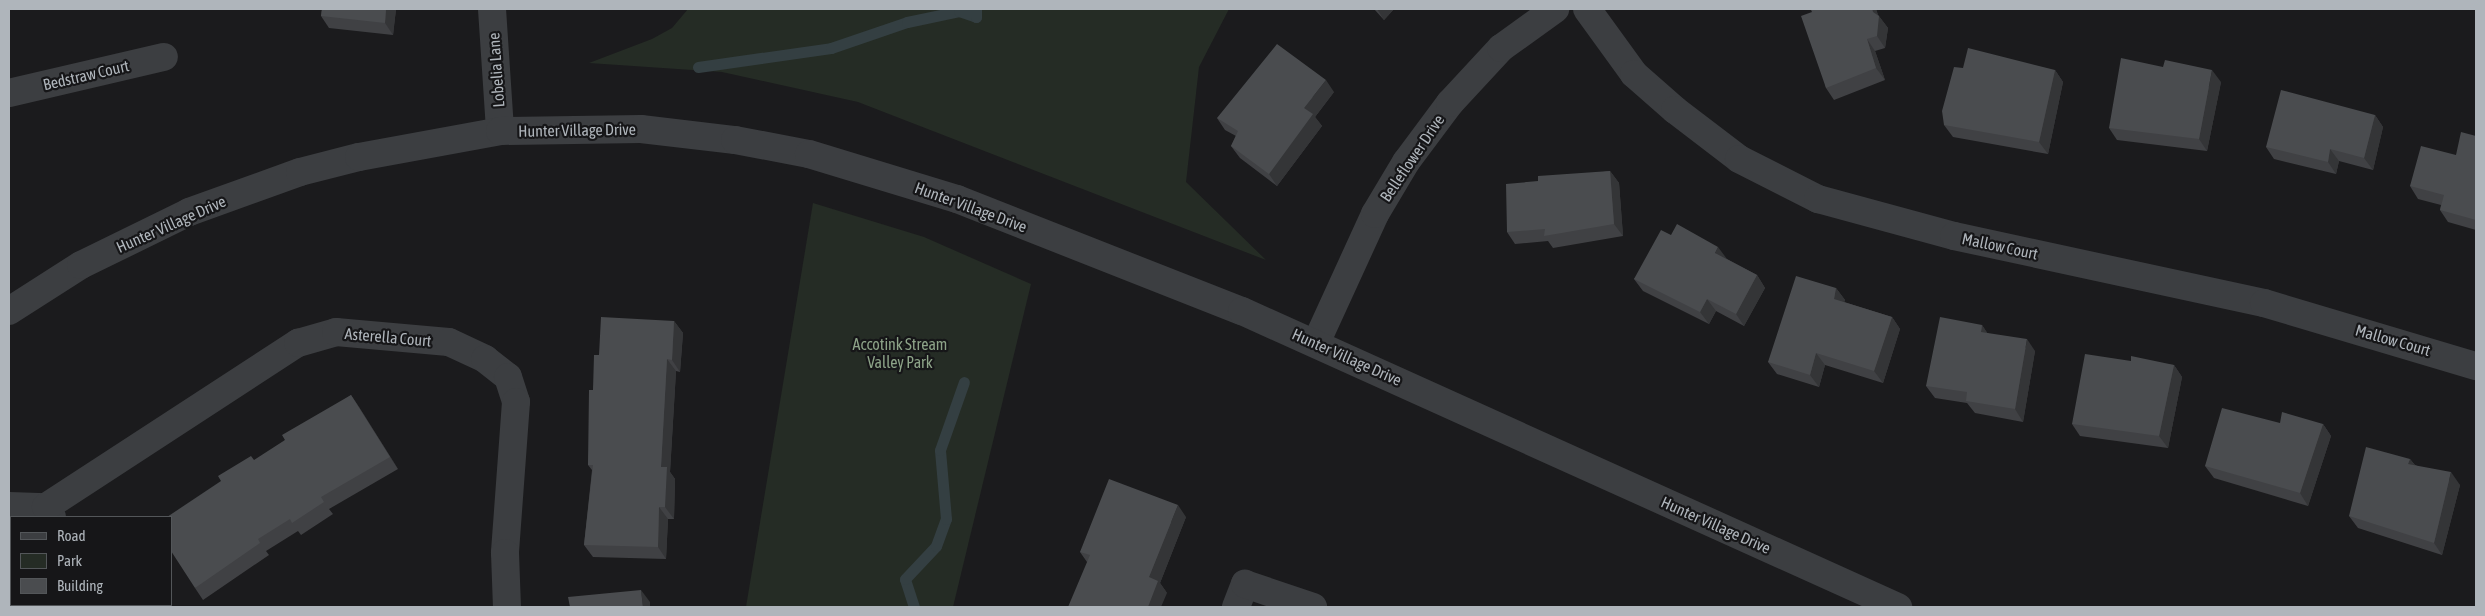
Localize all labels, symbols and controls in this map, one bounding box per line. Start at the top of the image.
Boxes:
street label: Lobelia Lane [484,32,508,108]
street label: Bedstraw Court [41,56,131,94]
street label: Belleflower Drive [1376,111,1448,205]
street label: Hunter Village Drive [518,119,636,141]
street label: Hunter Village Drive [912,178,1030,236]
street label: Hunter Village Drive [113,191,229,257]
street label: Mallow Court [1960,229,2040,263]
street label: Mallow Court [2353,320,2433,360]
street label: Asterella Court [344,324,432,350]
street label: Hunter Village Drive [1289,324,1405,390]
park label: Accotink Stream Valley Park [853,334,947,372]
street label: Hunter Village Drive [1658,492,1774,558]
legend [10,516,172,606]
text: Road [57,527,86,544]
text: Park [57,552,82,569]
text: Building [57,577,103,594]

